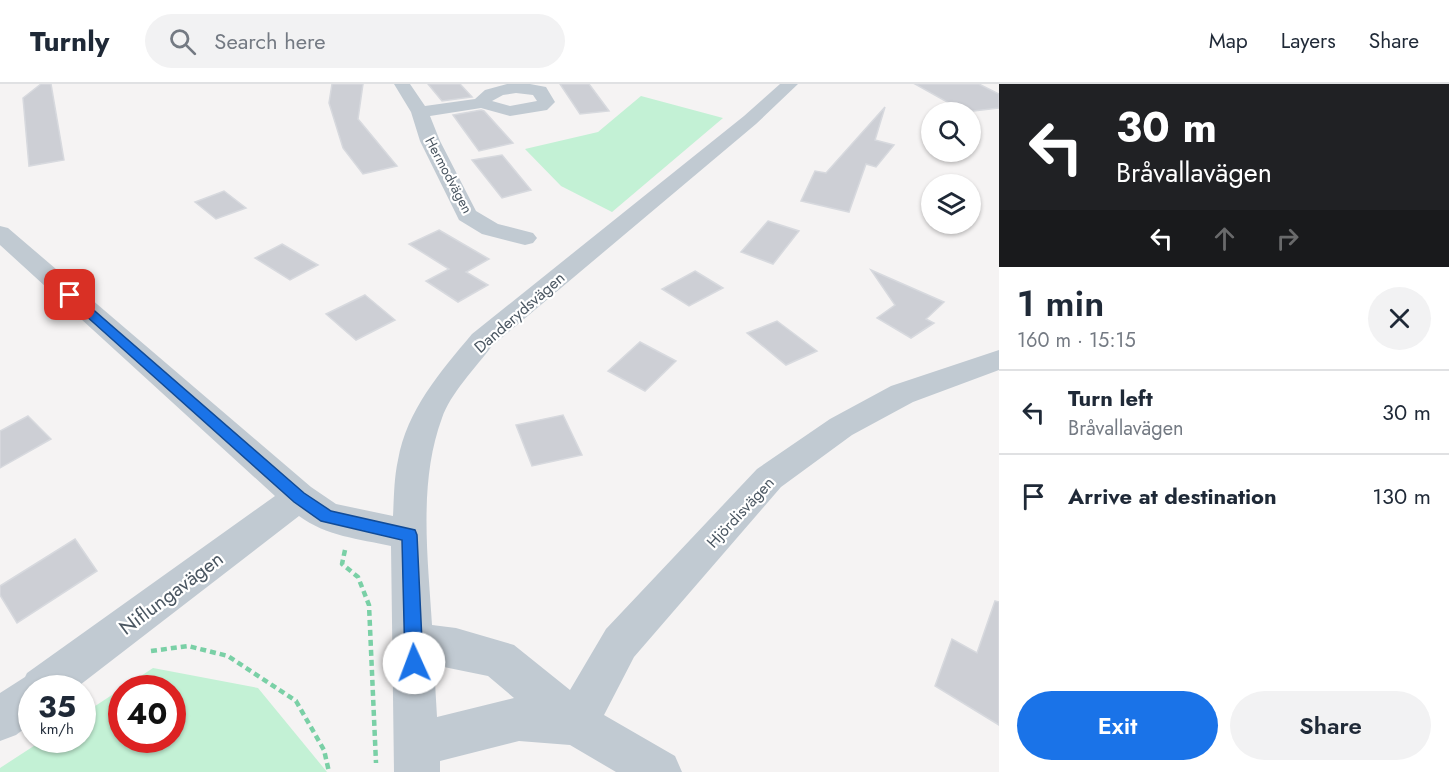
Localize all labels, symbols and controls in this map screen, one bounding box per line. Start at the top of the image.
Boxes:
search box [145,14,565,68]
text: Turnly [30,21,109,62]
icon: search [166,25,199,58]
text: Search here [214,25,326,57]
text: Map [1209,26,1248,56]
text: Layers [1281,26,1336,56]
text: Share [1369,26,1419,56]
text: 30 m [1116,97,1217,158]
map controls [921,102,981,234]
button: search [921,102,981,162]
icon: left [1017,108,1095,186]
street label: Hermodvägen [420,133,478,217]
text: Bråvallavägen [1116,153,1272,192]
button: layers [921,174,981,234]
icon: left [1145,222,1178,255]
icon: ahead [1208,222,1241,255]
icon: right [1271,222,1304,255]
street label: Danderydsvägen [469,266,570,358]
pin [44,269,95,320]
text: 1 min [1017,277,1104,329]
icon: arrive [53,278,86,311]
button: close [1368,287,1431,350]
text: 160 m · 15:15 [1017,326,1136,355]
text: Turn left [1068,382,1153,414]
icon: left [1017,396,1050,429]
text: 30 m [1382,396,1431,428]
text: Bråvallavägen [1068,414,1183,443]
street label: Hjördisvägen [701,472,779,553]
icon: arrive [1017,480,1050,513]
text: Arrive at destination [1068,480,1277,512]
text: 130 m [1372,480,1431,512]
street label: Niflungavägen [113,545,229,642]
position arrow [382,631,446,695]
speed limit sign: 40 [108,675,186,753]
text: 35 [38,685,76,728]
button: Exit [1017,691,1218,760]
button: Share [1230,691,1431,760]
text: km/h [40,718,74,740]

